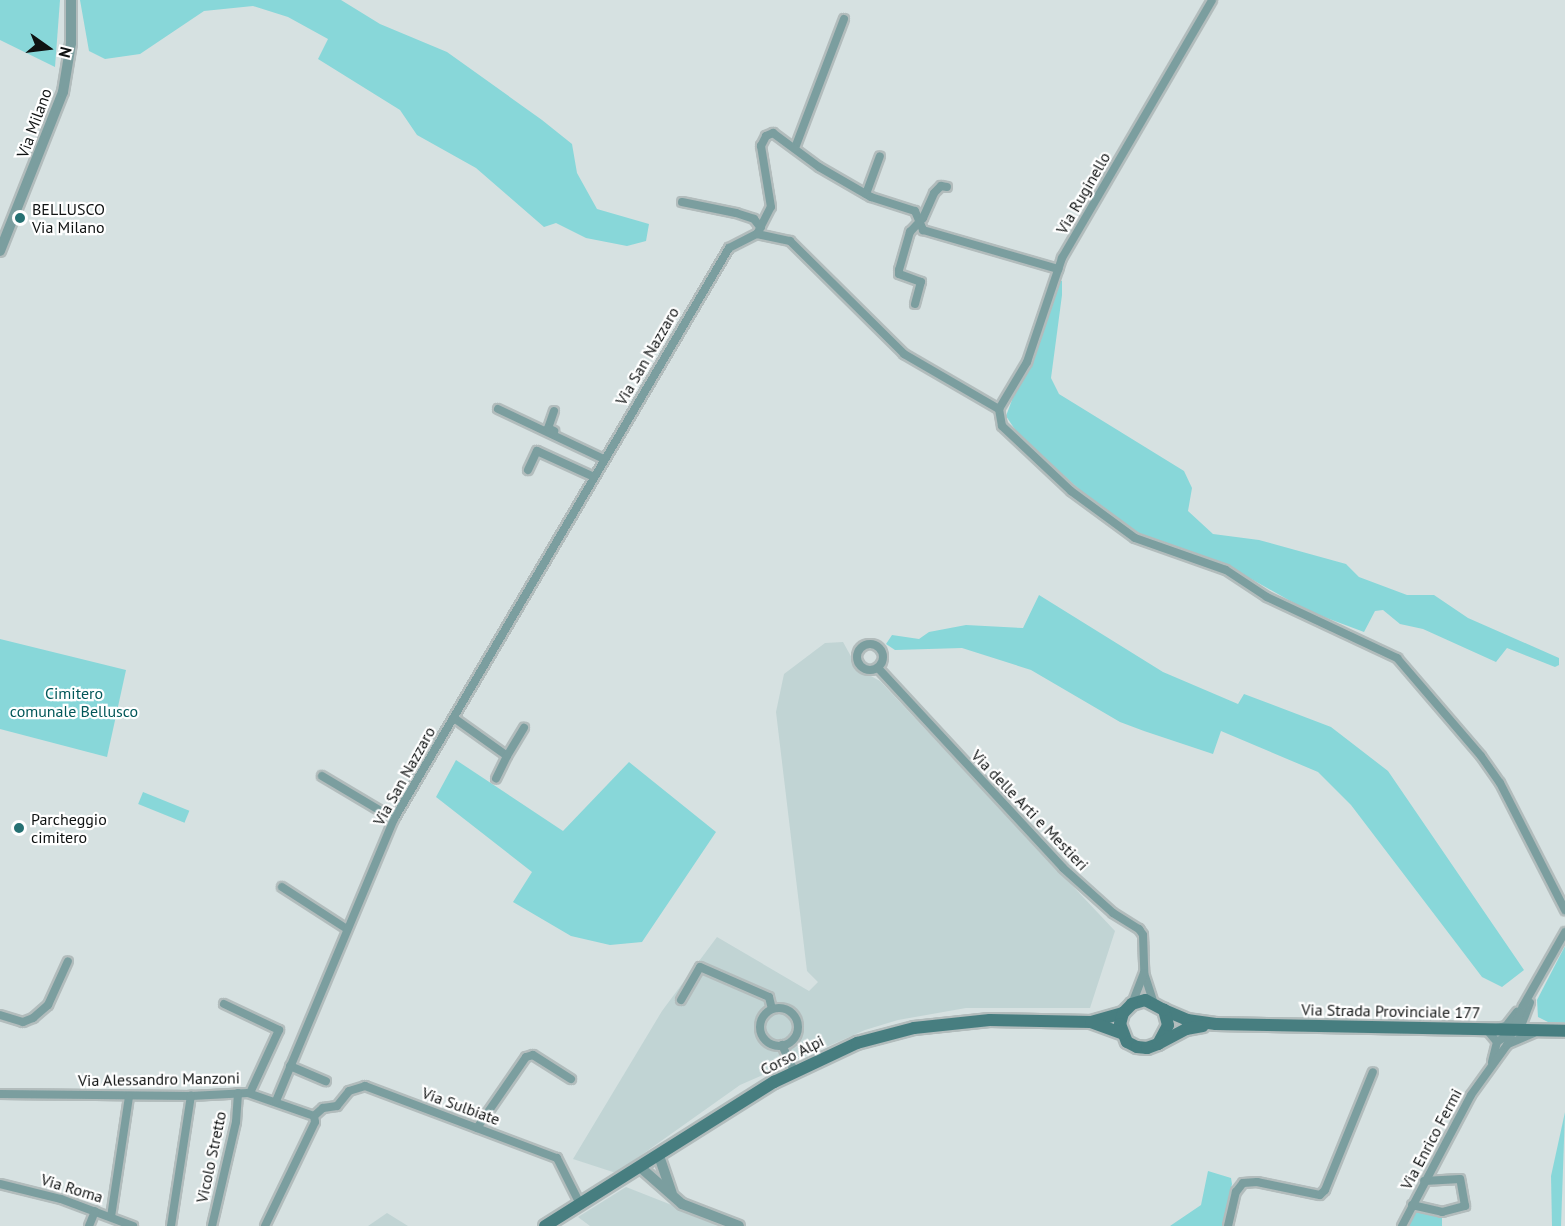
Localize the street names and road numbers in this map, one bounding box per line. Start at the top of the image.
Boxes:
street label: Via Milano [13,86,55,160]
street label: Via Ruginello [1052,149,1114,237]
street label: Via San Nazzaro [611,304,683,408]
street label: Via San Nazzaro [369,723,439,829]
street label: Via delle Arti e Mestieri [967,745,1093,875]
street label: Via Strada Provinciale 177 [1301,1000,1481,1022]
street label: Corso Alpi [757,1031,827,1079]
street label: Via Alessandro Manzoni [78,1068,240,1090]
street label: Via Sulbiate [419,1083,503,1129]
street label: Via Enrico Fermi [1396,1085,1466,1193]
street label: Vicolo Stretto [192,1109,230,1205]
street label: Via Roma [39,1169,105,1207]

